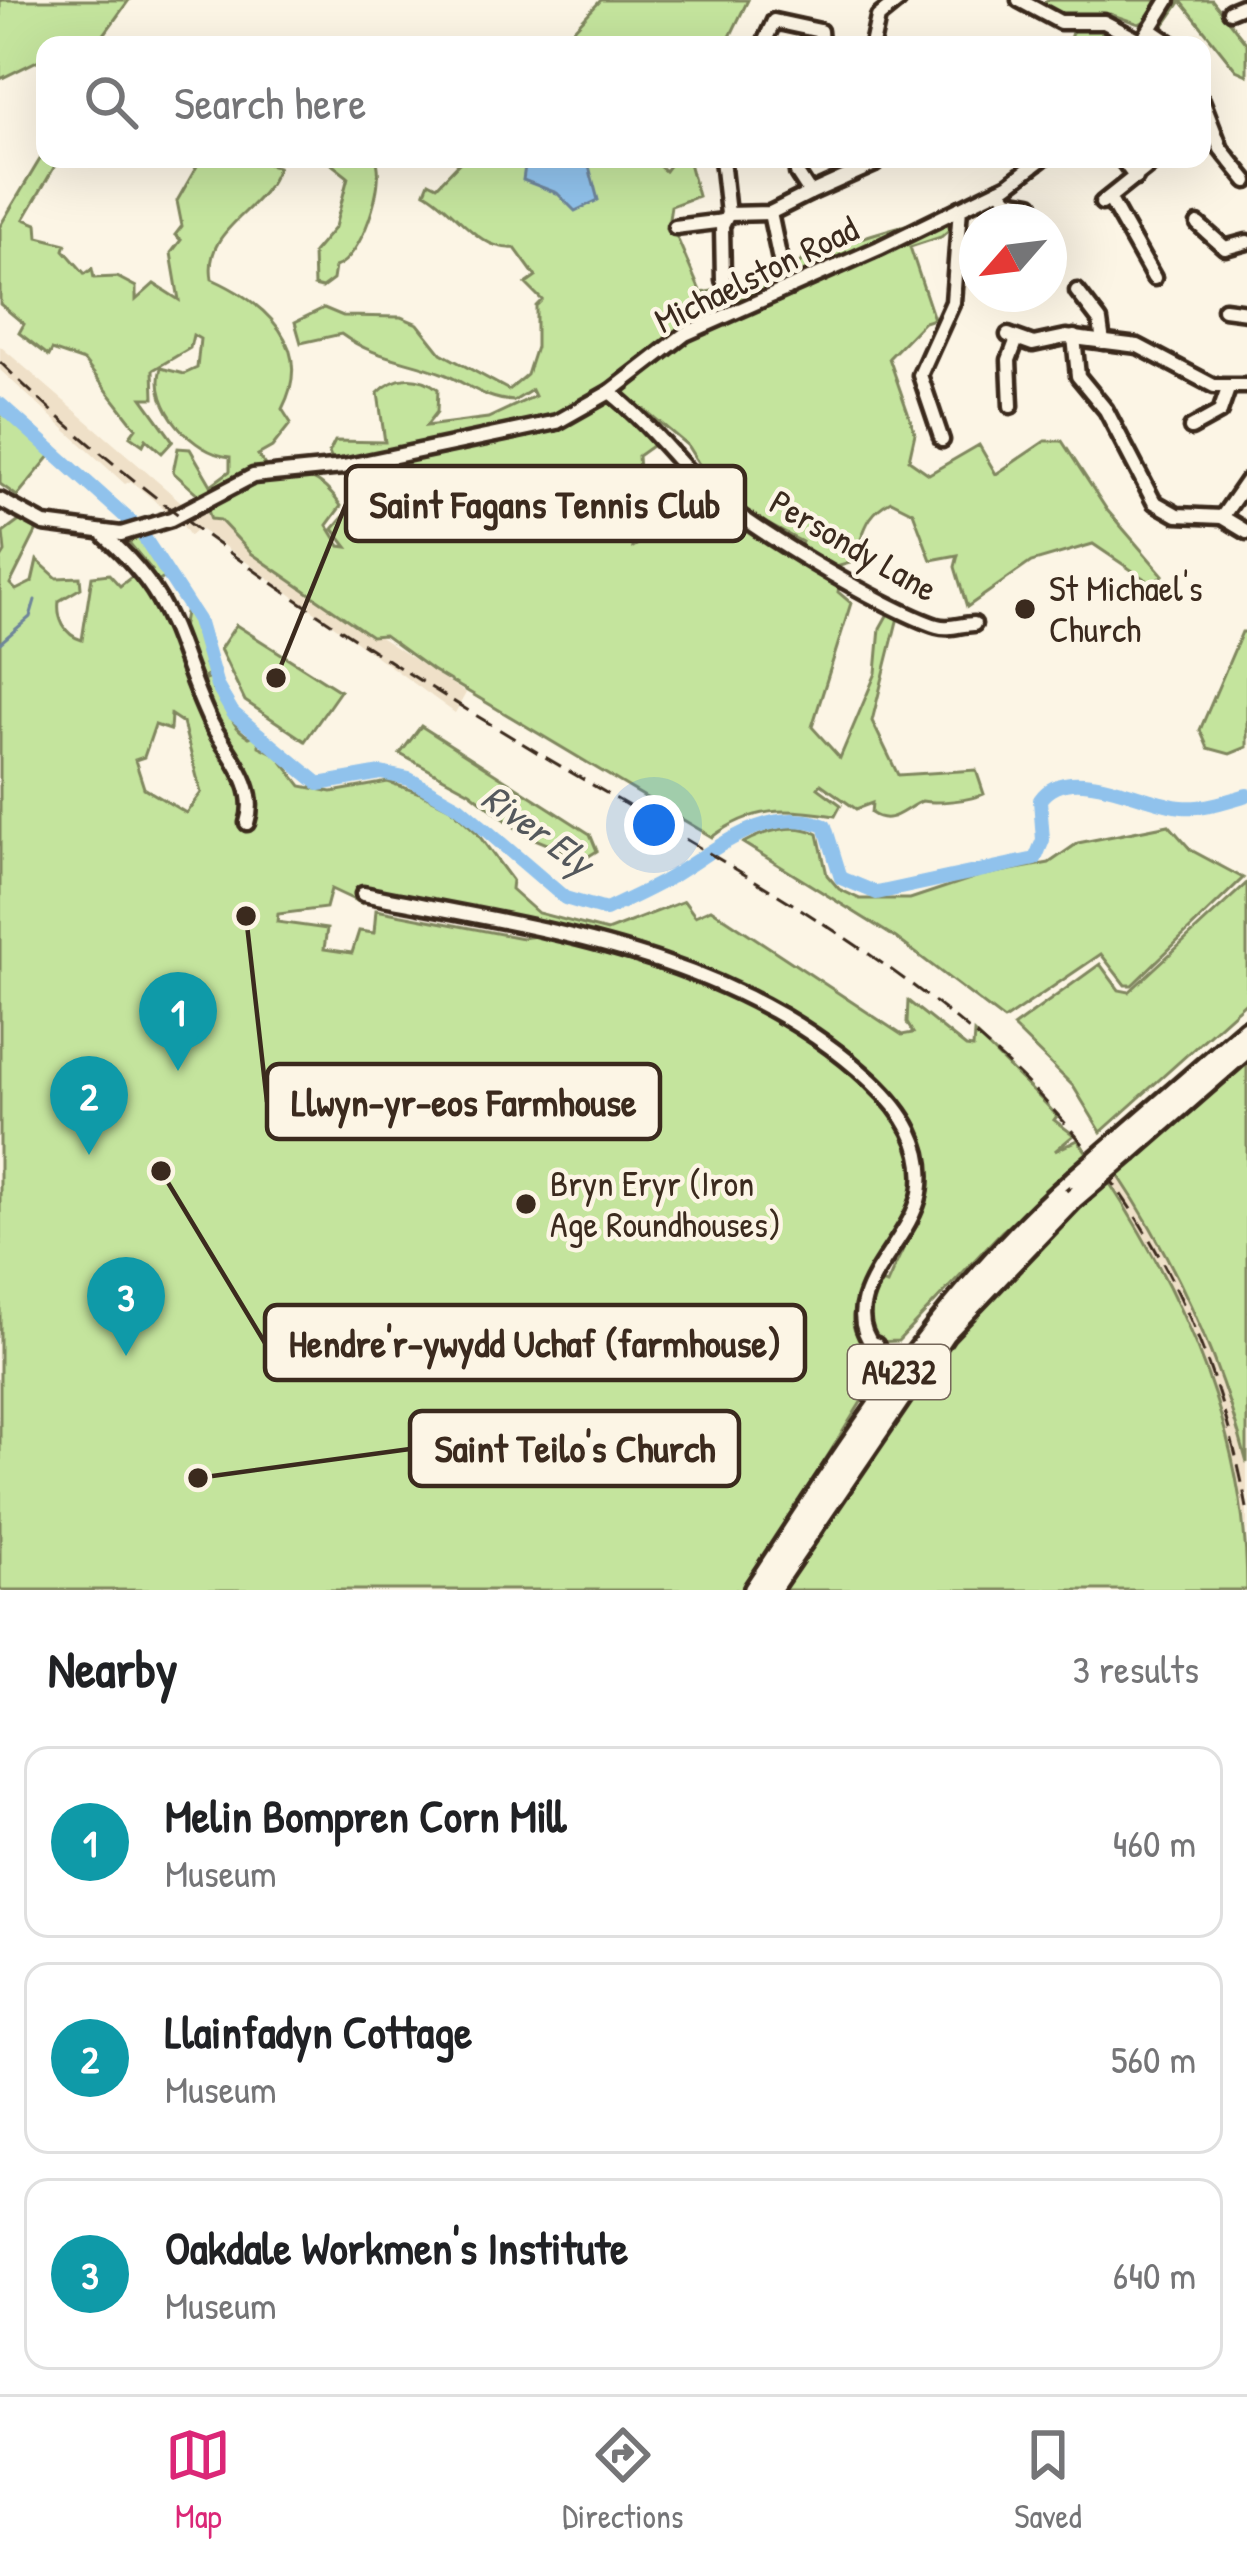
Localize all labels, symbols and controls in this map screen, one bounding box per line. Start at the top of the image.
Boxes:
search box [36,36,1211,168]
icon: search [78,69,144,135]
text: Search here [174,72,366,133]
street label: Michaelston Road [646,203,866,344]
north arrow [959,204,1067,312]
callout: Saint Fagans Tennis Club [346,466,745,541]
text: Saint Fagans Tennis Club [369,477,721,531]
street label: Persondy Lane [762,477,947,612]
place label: St Michael's Church [1049,563,1203,653]
marker: St Michael's Church [1012,596,1038,622]
water label: River Ely [471,770,608,890]
your location [624,795,684,855]
pin: 1 [139,972,217,1071]
pin: 2 [50,1056,128,1155]
callout: Llwyn-yr-eos Farmhouse [267,1064,660,1139]
text: Llwyn-yr-eos Farmhouse [292,1075,637,1129]
place label: Bryn Eryr (Iron Age Roundhouses) [550,1158,781,1248]
marker: Bryn Eryr (Iron Age Roundhouses) [513,1191,539,1217]
pin: 3 [87,1257,165,1356]
callout: Hendre'r-ywydd Uchaf (farmhouse) [265,1305,805,1380]
text: Hendre'r-ywydd Uchaf (farmhouse) [289,1316,781,1370]
road number: A4232 [848,1345,950,1399]
callout: Saint Teilo's Church [410,1411,739,1486]
text: Saint Teilo's Church [435,1421,716,1474]
text: Nearby [48,1634,178,1703]
text: 3 results [1073,1642,1199,1695]
text: Melin Bompren Corn Mill [165,1785,566,1846]
text: 1 [83,1816,97,1869]
text: 460 m [1113,1816,1196,1869]
text: Museum [165,1846,276,1899]
text: Llainfadyn Cottage [165,2001,472,2062]
text: 2 [81,2032,99,2085]
text: 560 m [1111,2032,1196,2085]
text: Museum [165,2062,276,2115]
text: Oakdale Workmen's Institute [165,2217,628,2278]
text: 3 [81,2248,99,2301]
text: 640 m [1113,2248,1196,2301]
text: Museum [165,2278,276,2331]
tab: Map [165,2422,231,2538]
tab: Directions [562,2422,684,2538]
tab: Saved [1014,2422,1082,2538]

